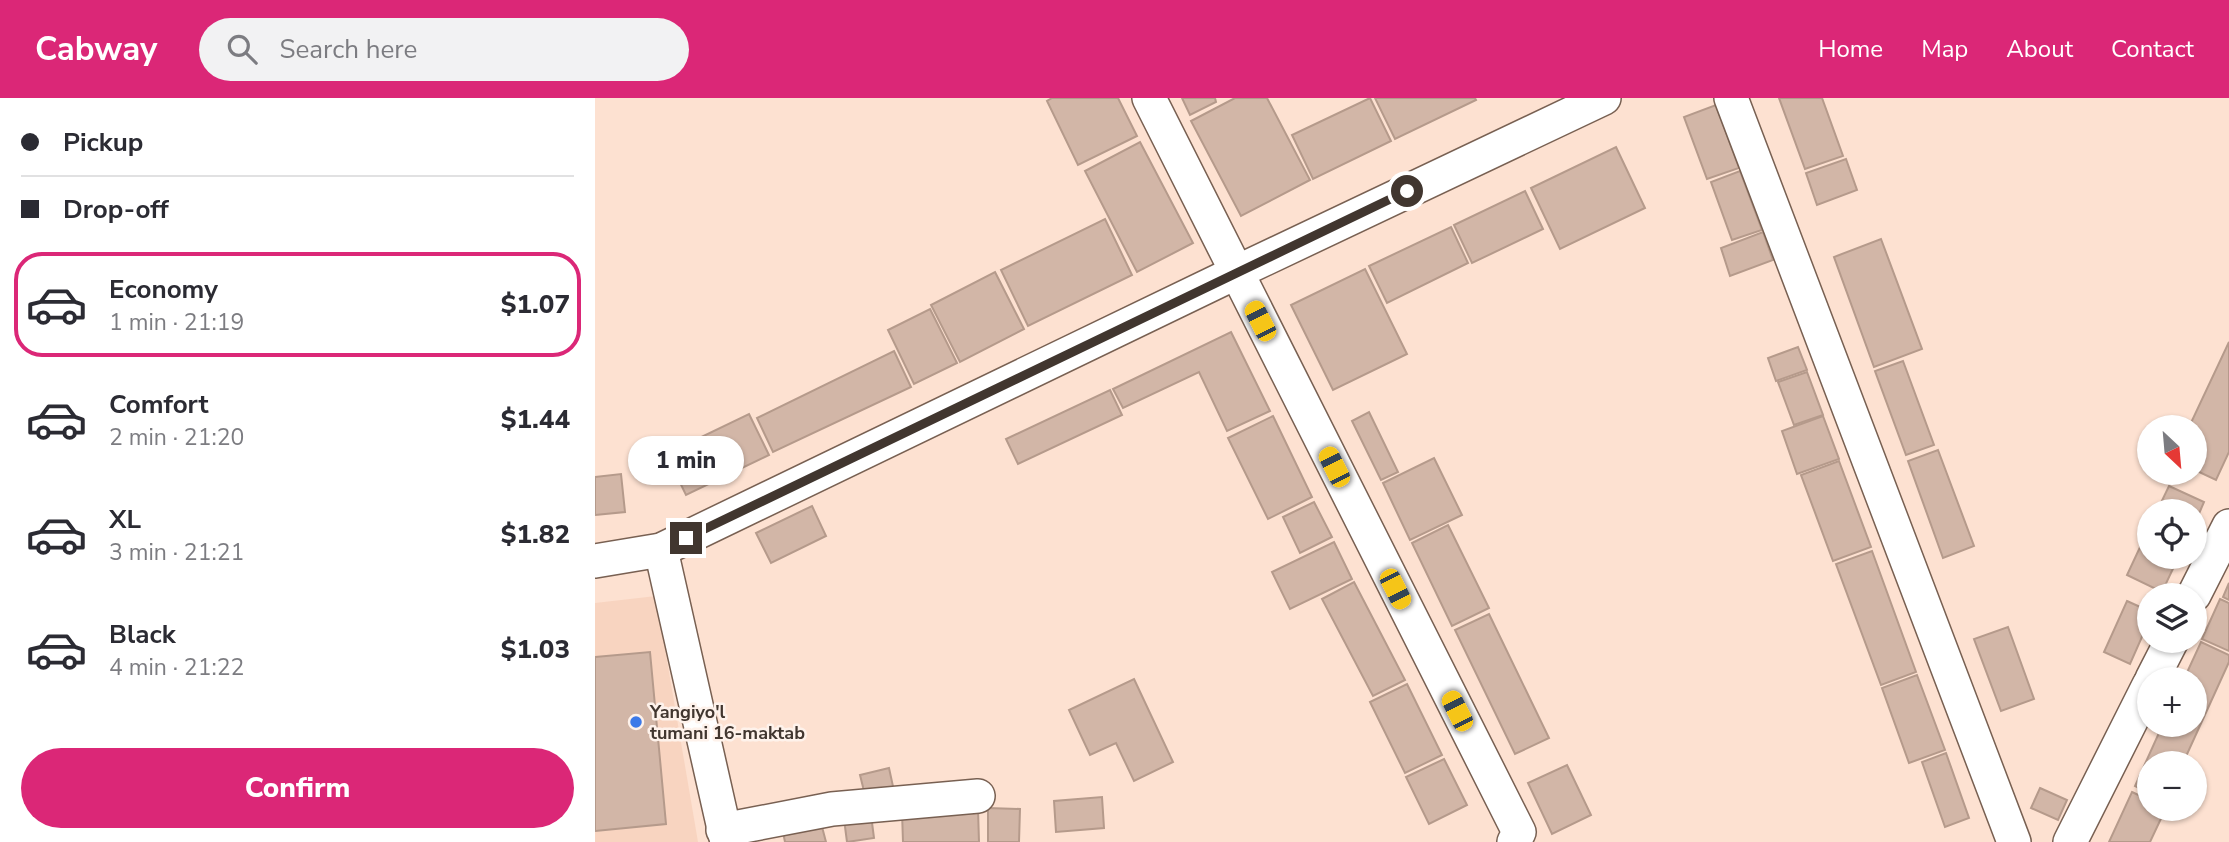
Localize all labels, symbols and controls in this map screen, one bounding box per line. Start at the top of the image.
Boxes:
search box [199,18,689,81]
text: Cabway [35,27,157,72]
icon: search [223,30,261,68]
text: Search here [279,32,417,67]
text: Home [1818,33,1883,65]
text: Map [1921,33,1968,65]
text: About [2006,33,2073,65]
text: Contact [2111,33,2194,65]
text: Pickup [63,125,143,160]
route start [1391,175,1423,207]
text: Drop-off [63,192,169,227]
text: Economy [109,272,218,307]
icon: car [25,273,88,336]
text: $1.07 [501,287,570,322]
car [1242,298,1279,344]
text: 1 min · 21:19 [109,307,244,338]
text: Comfort [109,387,209,422]
icon: car [25,388,88,451]
text: $1.44 [501,402,570,437]
north arrow [2137,415,2207,485]
map controls [2137,415,2207,821]
text: 2 min · 21:20 [109,422,244,453]
callout: 1 min [628,436,744,486]
car [1316,444,1353,490]
text: 1 min [656,445,716,476]
button: locate [2137,499,2207,569]
text: XL [109,502,141,537]
icon: car [25,503,88,566]
text: $1.82 [501,517,570,552]
route end [670,522,702,554]
text: 3 min · 21:21 [109,537,244,568]
car [1377,566,1414,612]
button: layers [2137,583,2207,653]
text: Black [109,617,176,652]
icon: car [25,618,88,681]
text: $1.03 [501,632,570,667]
text: 4 min · 21:22 [109,652,244,683]
button: + [2137,667,2207,737]
car [1439,688,1476,734]
place label: Yangiyo'l tumani 16-maktab [649,700,805,745]
marker: Yangiyo'l tumani 16-maktab [628,714,644,730]
button: Confirm [21,748,574,828]
button: − [2137,751,2207,821]

